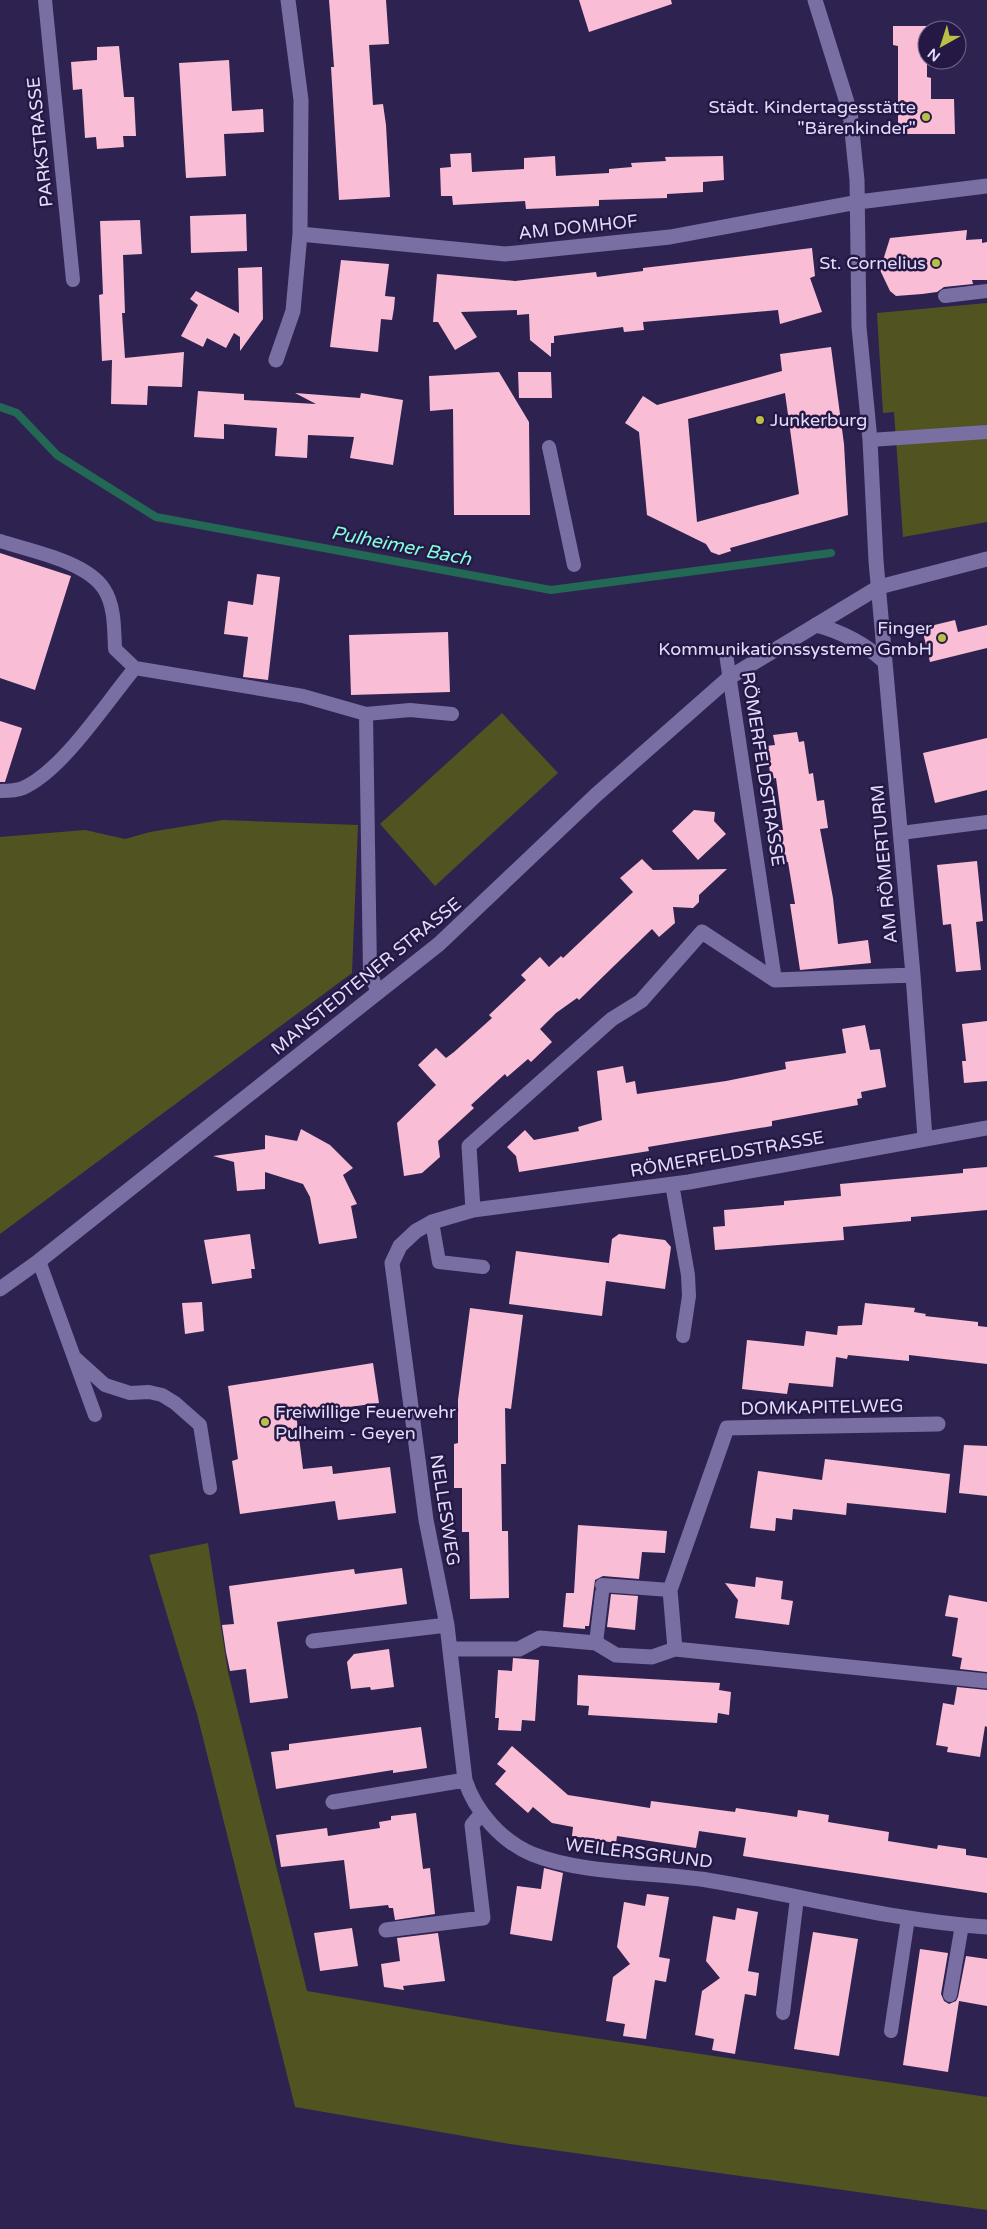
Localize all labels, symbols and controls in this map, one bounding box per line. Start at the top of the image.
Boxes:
north arrow [917,20,967,70]
text: N [924,45,944,65]
street label: PARKSTRASSE [22,76,58,208]
place label: Städt. Kindertagesstätte "Bärenkinder" [708,96,916,139]
marker: Städt. Kindertagesstätte "Bärenkinder" [920,111,932,123]
street label: AM DOMHOF [517,210,639,244]
place label: St. Cornelius [819,252,926,274]
marker: St. Cornelius [930,257,942,269]
place label: Junkerburg [770,409,867,431]
marker: Junkerburg [754,414,766,426]
water label: Pulheimer Bach [329,522,473,570]
place label: Finger Kommunikationssysteme GmbH [658,617,932,660]
marker: Finger Kommunikationssysteme GmbH [936,632,948,644]
street label: RÖMERFELDSTRASSE [737,670,789,868]
street label: AM RÖMERTURM [866,784,902,944]
street label: MANSTEDTENER STRASSE [266,892,466,1060]
street label: RÖMERFELDSTRASSE [628,1126,826,1182]
street label: DOMKAPITELWEG [740,1395,904,1419]
place label: Freiwillige Feuerwehr Pulheim - Geyen [275,1401,456,1444]
marker: Freiwillige Feuerwehr Pulheim - Geyen [259,1416,271,1428]
street label: NELLESWEG [425,1453,465,1567]
street label: WEILERSGRUND [564,1833,714,1873]

